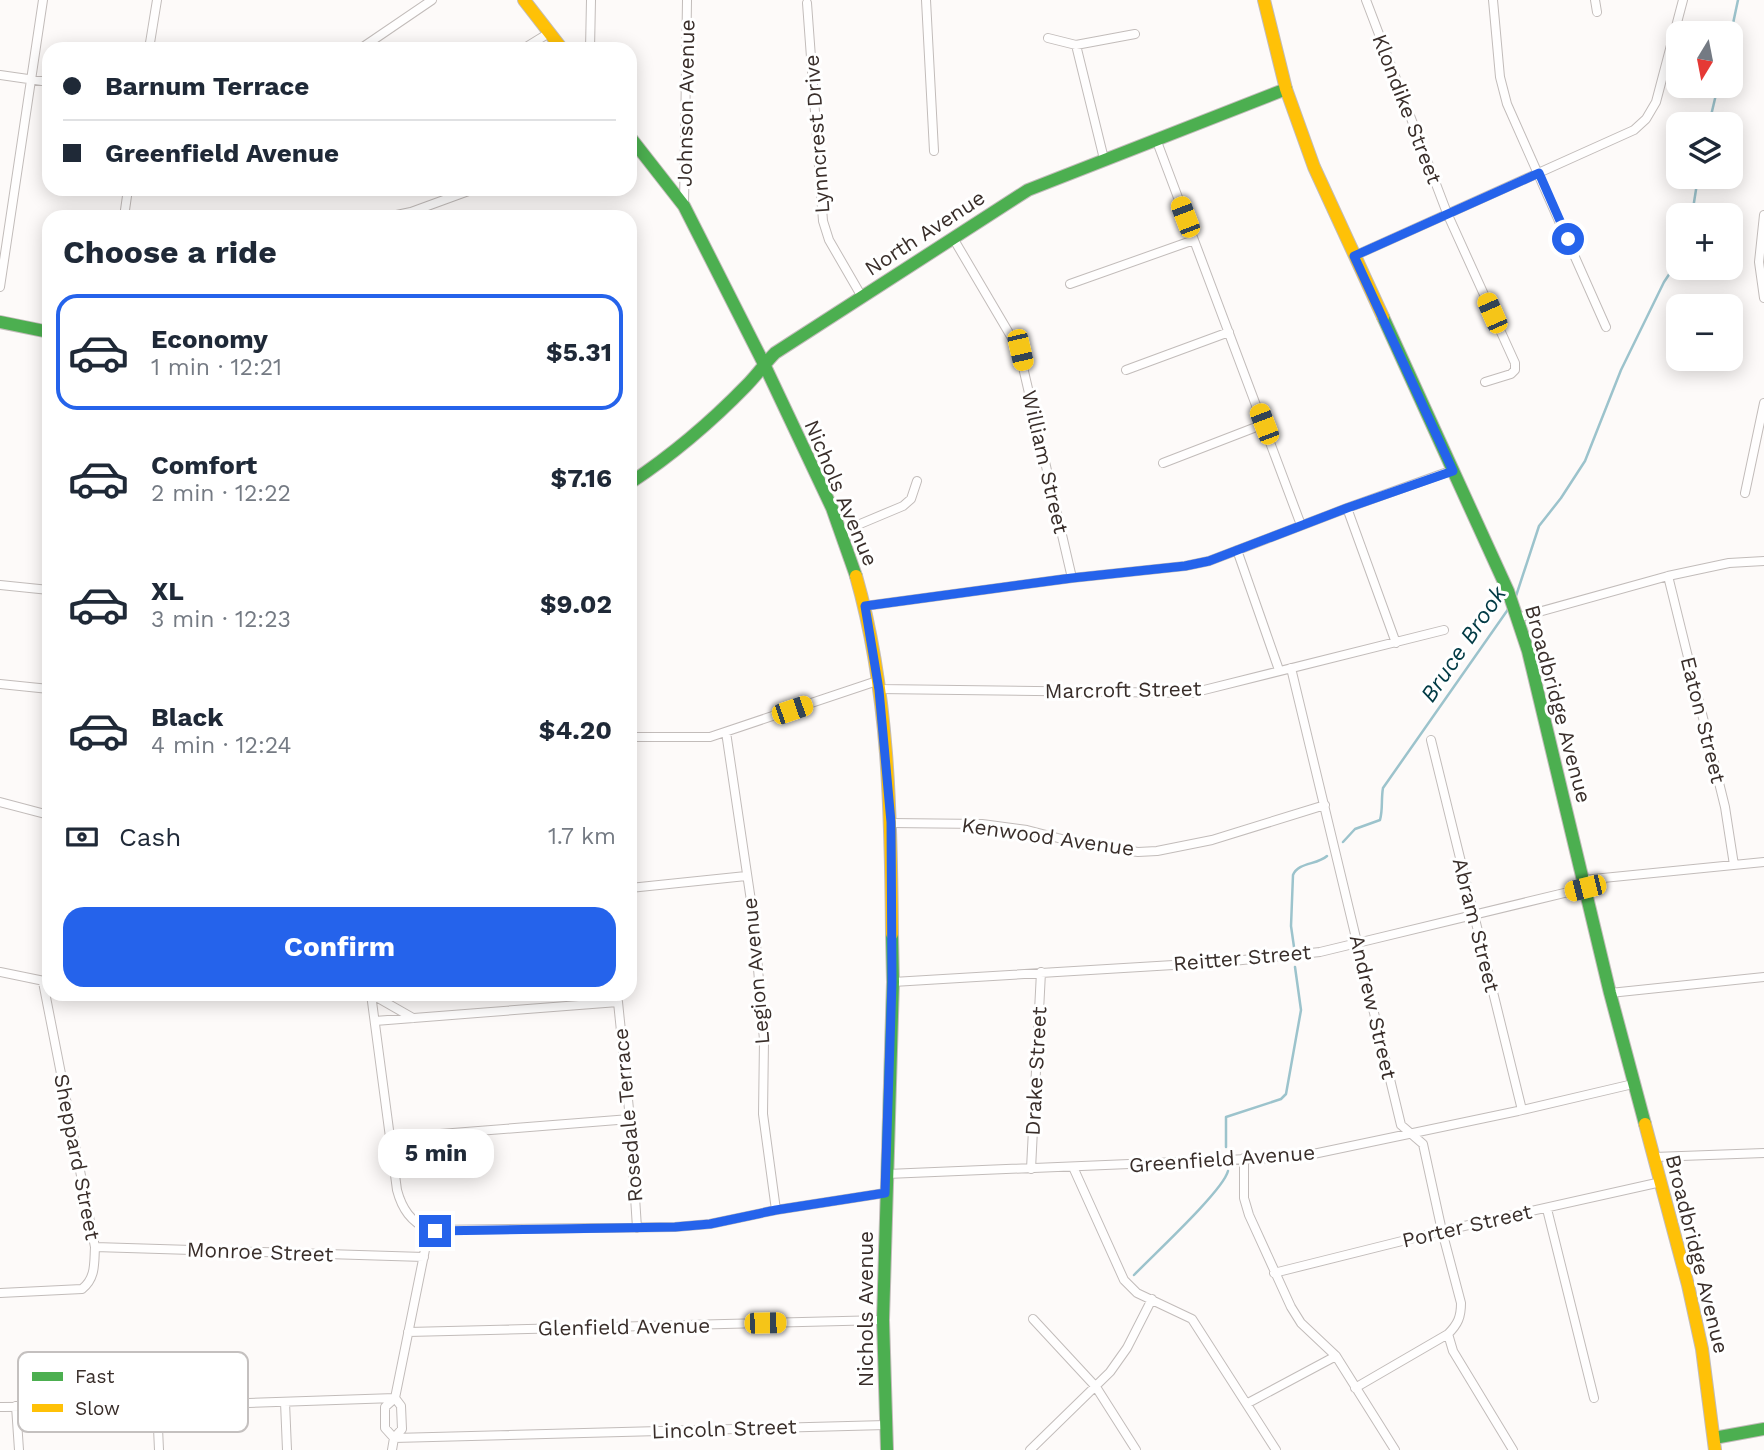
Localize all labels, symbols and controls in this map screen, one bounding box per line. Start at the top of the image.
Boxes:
street label: Johnson Avenue [672,19,699,187]
north arrow [1666,21,1743,98]
map controls [1666,21,1743,371]
street label: Klondike Street [1367,30,1448,188]
street label: Lynncrest Drive [798,54,835,214]
text: Barnum Terrace [105,71,309,101]
button: layers [1666,112,1743,189]
text: Greenfield Avenue [105,138,339,168]
street label: North Avenue [860,184,989,281]
car [1168,194,1203,240]
button: + [1666,203,1743,280]
route start [1552,223,1584,255]
text: Choose a ride [63,233,277,271]
car [1474,290,1511,336]
button: − [1666,294,1743,371]
icon: car [67,321,130,384]
text: Economy [151,324,268,354]
car [1006,327,1035,373]
text: $5.31 [546,337,612,367]
text: 1 min · 12:21 [151,354,282,381]
street label: William Street [1017,388,1074,536]
car [1247,401,1282,447]
street label: Nichols Avenue [799,416,884,570]
icon: car [67,447,130,510]
text: Comfort [151,450,257,480]
text: $7.16 [550,463,612,493]
text: 2 min · 12:22 [151,480,291,507]
icon: car [67,573,130,636]
text: XL [151,576,184,606]
water label: Bruce Brook [1415,580,1513,707]
text: $9.02 [540,589,612,619]
street label: Broadbridge Avenue [1520,602,1597,806]
text: 3 min · 12:23 [151,606,291,633]
street label: Eaton Street [1676,654,1731,786]
street label: Marcroft Street [1044,676,1202,703]
car [769,693,816,727]
icon: car [67,699,130,762]
text: Black [151,702,223,732]
text: $4.20 [539,715,612,745]
text: 4 min · 12:24 [151,732,292,759]
street label: Kenwood Avenue [960,812,1136,861]
icon: cash [63,818,101,856]
text: Cash [119,822,181,852]
text: 1.7 km [548,823,616,850]
street label: Abram Street [1448,855,1505,995]
car [1563,873,1608,903]
street label: Legion Avenue [737,897,774,1046]
button: Confirm [63,907,616,987]
street label: Andrew Street [1345,932,1402,1082]
street label: Reitter Street [1172,939,1312,976]
street label: Drake Street [1020,1006,1051,1136]
street label: Rosedale Terrace [607,1027,648,1203]
street label: Sheppard Street [49,1072,106,1242]
callout: 5 min [377,1130,493,1178]
text: 5 min [405,1140,467,1167]
street label: Greenfield Avenue [1128,1140,1316,1177]
street label: Broadbridge Avenue [1661,1152,1734,1356]
street label: Porter Street [1400,1198,1534,1253]
route end [419,1215,451,1247]
street label: Nichols Avenue [853,1231,878,1387]
street label: Monroe Street [186,1236,334,1267]
street label: Glenfield Avenue [537,1312,711,1341]
car [744,1312,787,1334]
legend [18,1352,248,1432]
text: Fast [75,1365,114,1388]
text: Slow [75,1397,120,1420]
street label: Lincoln Street [651,1413,797,1444]

